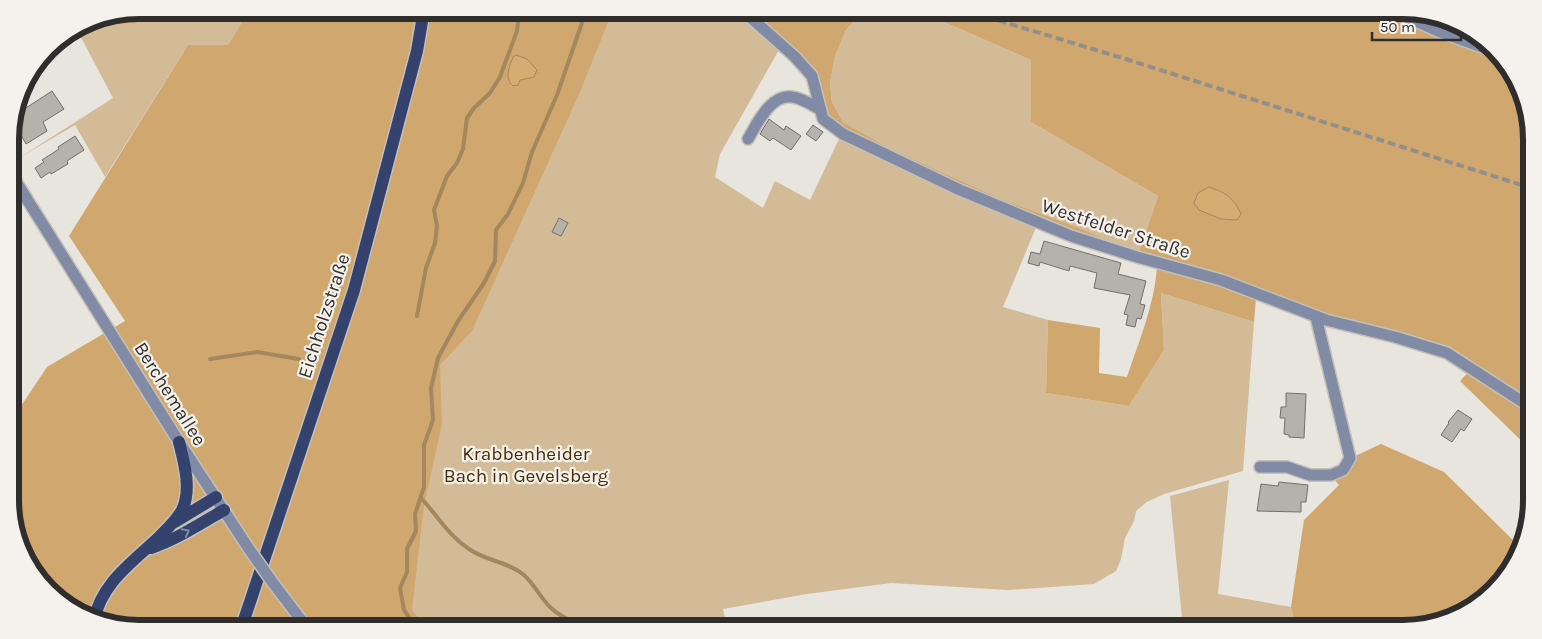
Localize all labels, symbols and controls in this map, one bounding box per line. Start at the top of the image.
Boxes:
scale bar [1372,10,1461,42]
text: 50 m [1380,18,1415,36]
street label: Westfelder Straße [1039,195,1193,263]
street label: Eichholzstraße [294,251,354,381]
street label: Berchemallee [129,338,211,450]
park label: Krabbenheider Bach in Gevelsberg [444,443,609,487]
one-way arrow [181,528,190,538]

